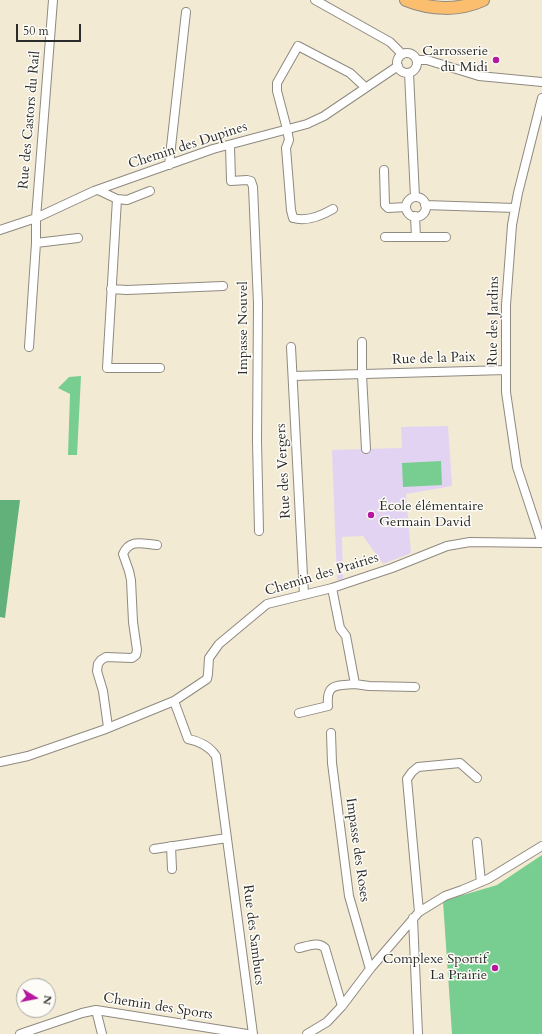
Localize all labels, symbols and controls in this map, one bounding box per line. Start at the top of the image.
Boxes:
scale bar [18,16,83,42]
text: 50 m [23,23,49,39]
place label: Carrosserie du Midi [422,44,488,76]
street label: Rue des Castors du Rail [16,50,44,190]
marker: Carrosserie du Midi [491,55,501,65]
street label: Chemin des Dupines [126,119,250,173]
street label: Rue des Jardins [485,276,503,366]
street label: Impasse Nouvel [236,281,252,375]
street label: Rue de la Paix [392,349,476,369]
street label: Rue des Vergers [273,423,295,519]
place label: École élémentaire Germain David [379,499,484,532]
marker: École élémentaire Germain David [366,510,376,520]
street label: Chemin des Prairies [263,550,381,600]
street label: Impasse des Roses [341,797,373,903]
street label: Rue des Sambucs [239,884,267,986]
place label: Complexe Sportif La Prairie [383,952,487,984]
marker: Complexe Sportif La Prairie [490,963,500,973]
north arrow [16,978,56,1018]
street label: Chemin des Sports [102,990,214,1024]
text: N [39,994,56,1006]

